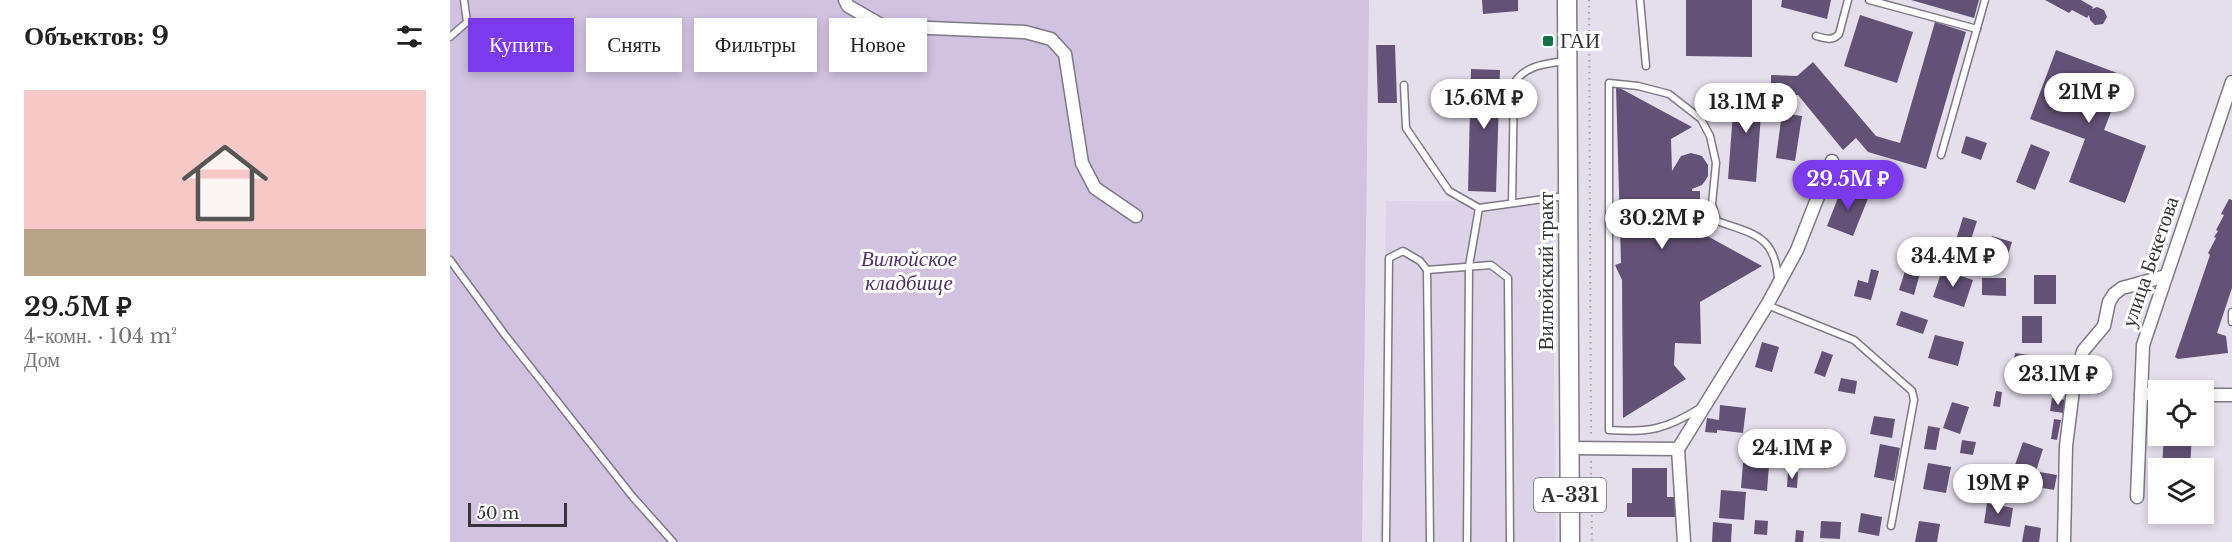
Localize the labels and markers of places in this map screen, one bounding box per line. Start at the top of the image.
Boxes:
place label: ГАИ [1560,28,1600,54]
marker: ГАИ [1541,34,1555,48]
pin: 21M ₽ [2047,73,2131,124]
pin: 15.6M ₽ [1429,79,1539,130]
pin: 13.1M ₽ [1691,83,1801,134]
pin: 29.5M ₽ [1793,160,1903,211]
pin: 30.2M ₽ [1607,199,1717,250]
pin: 34.4M ₽ [1898,237,2008,288]
pin: 23.1M ₽ [2003,355,2113,406]
pin: 24.1M ₽ [1737,429,1847,480]
pin: 19M ₽ [1956,464,2040,515]

